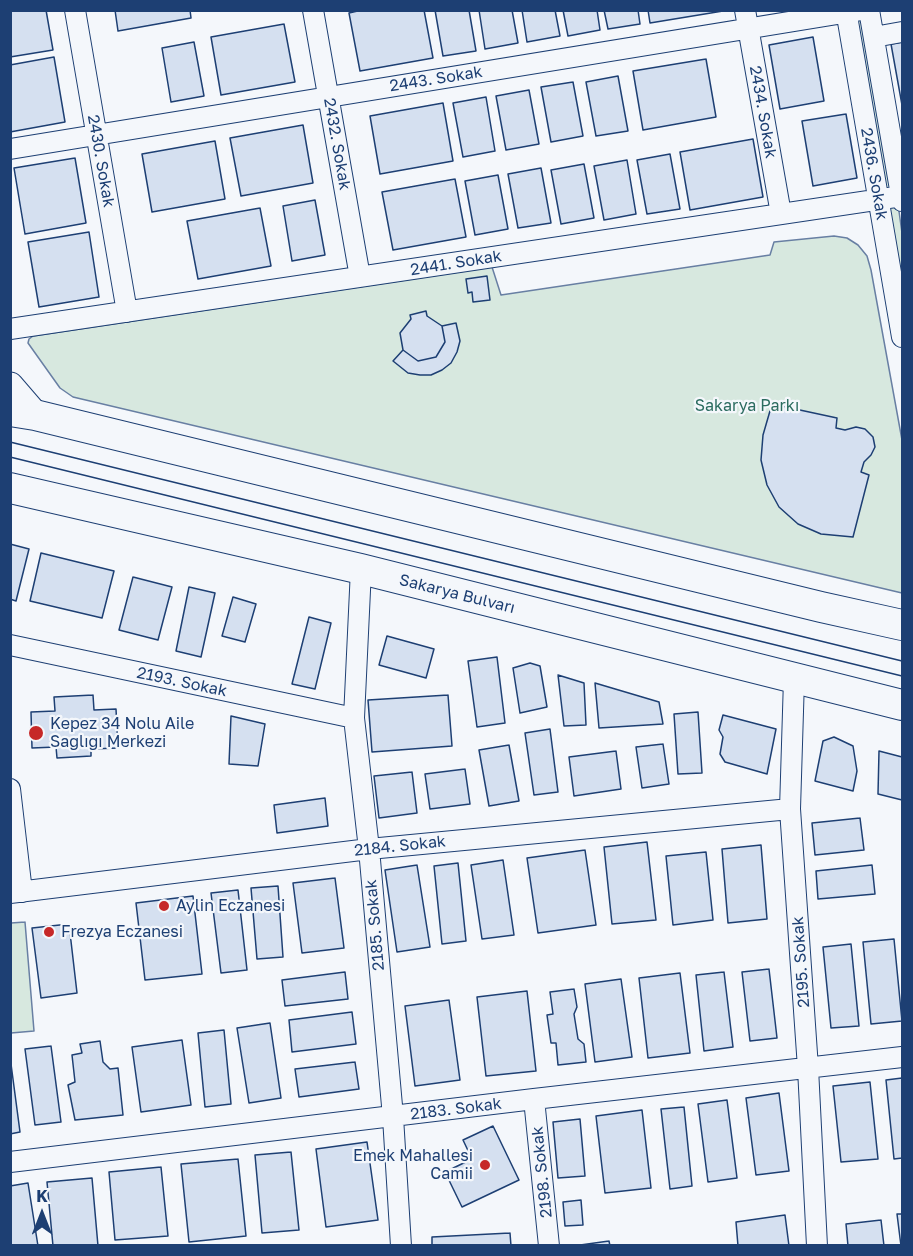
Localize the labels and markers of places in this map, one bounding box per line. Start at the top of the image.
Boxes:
place label: Kepez 34 Nolu Aile Sağlığı Merkezi [50,714,194,752]
marker: Kepez 34 Nolu Aile Sağlığı Merkezi [27,724,45,742]
place label: Aylin Eczanesi [176,896,285,916]
marker: Aylin Eczanesi [157,899,171,913]
place label: Frezya Eczanesi [61,922,183,942]
marker: Frezya Eczanesi [42,925,56,939]
place label: Emek Mahallesi Camii [353,1146,473,1184]
marker: Emek Mahallesi Camii [478,1158,492,1172]

